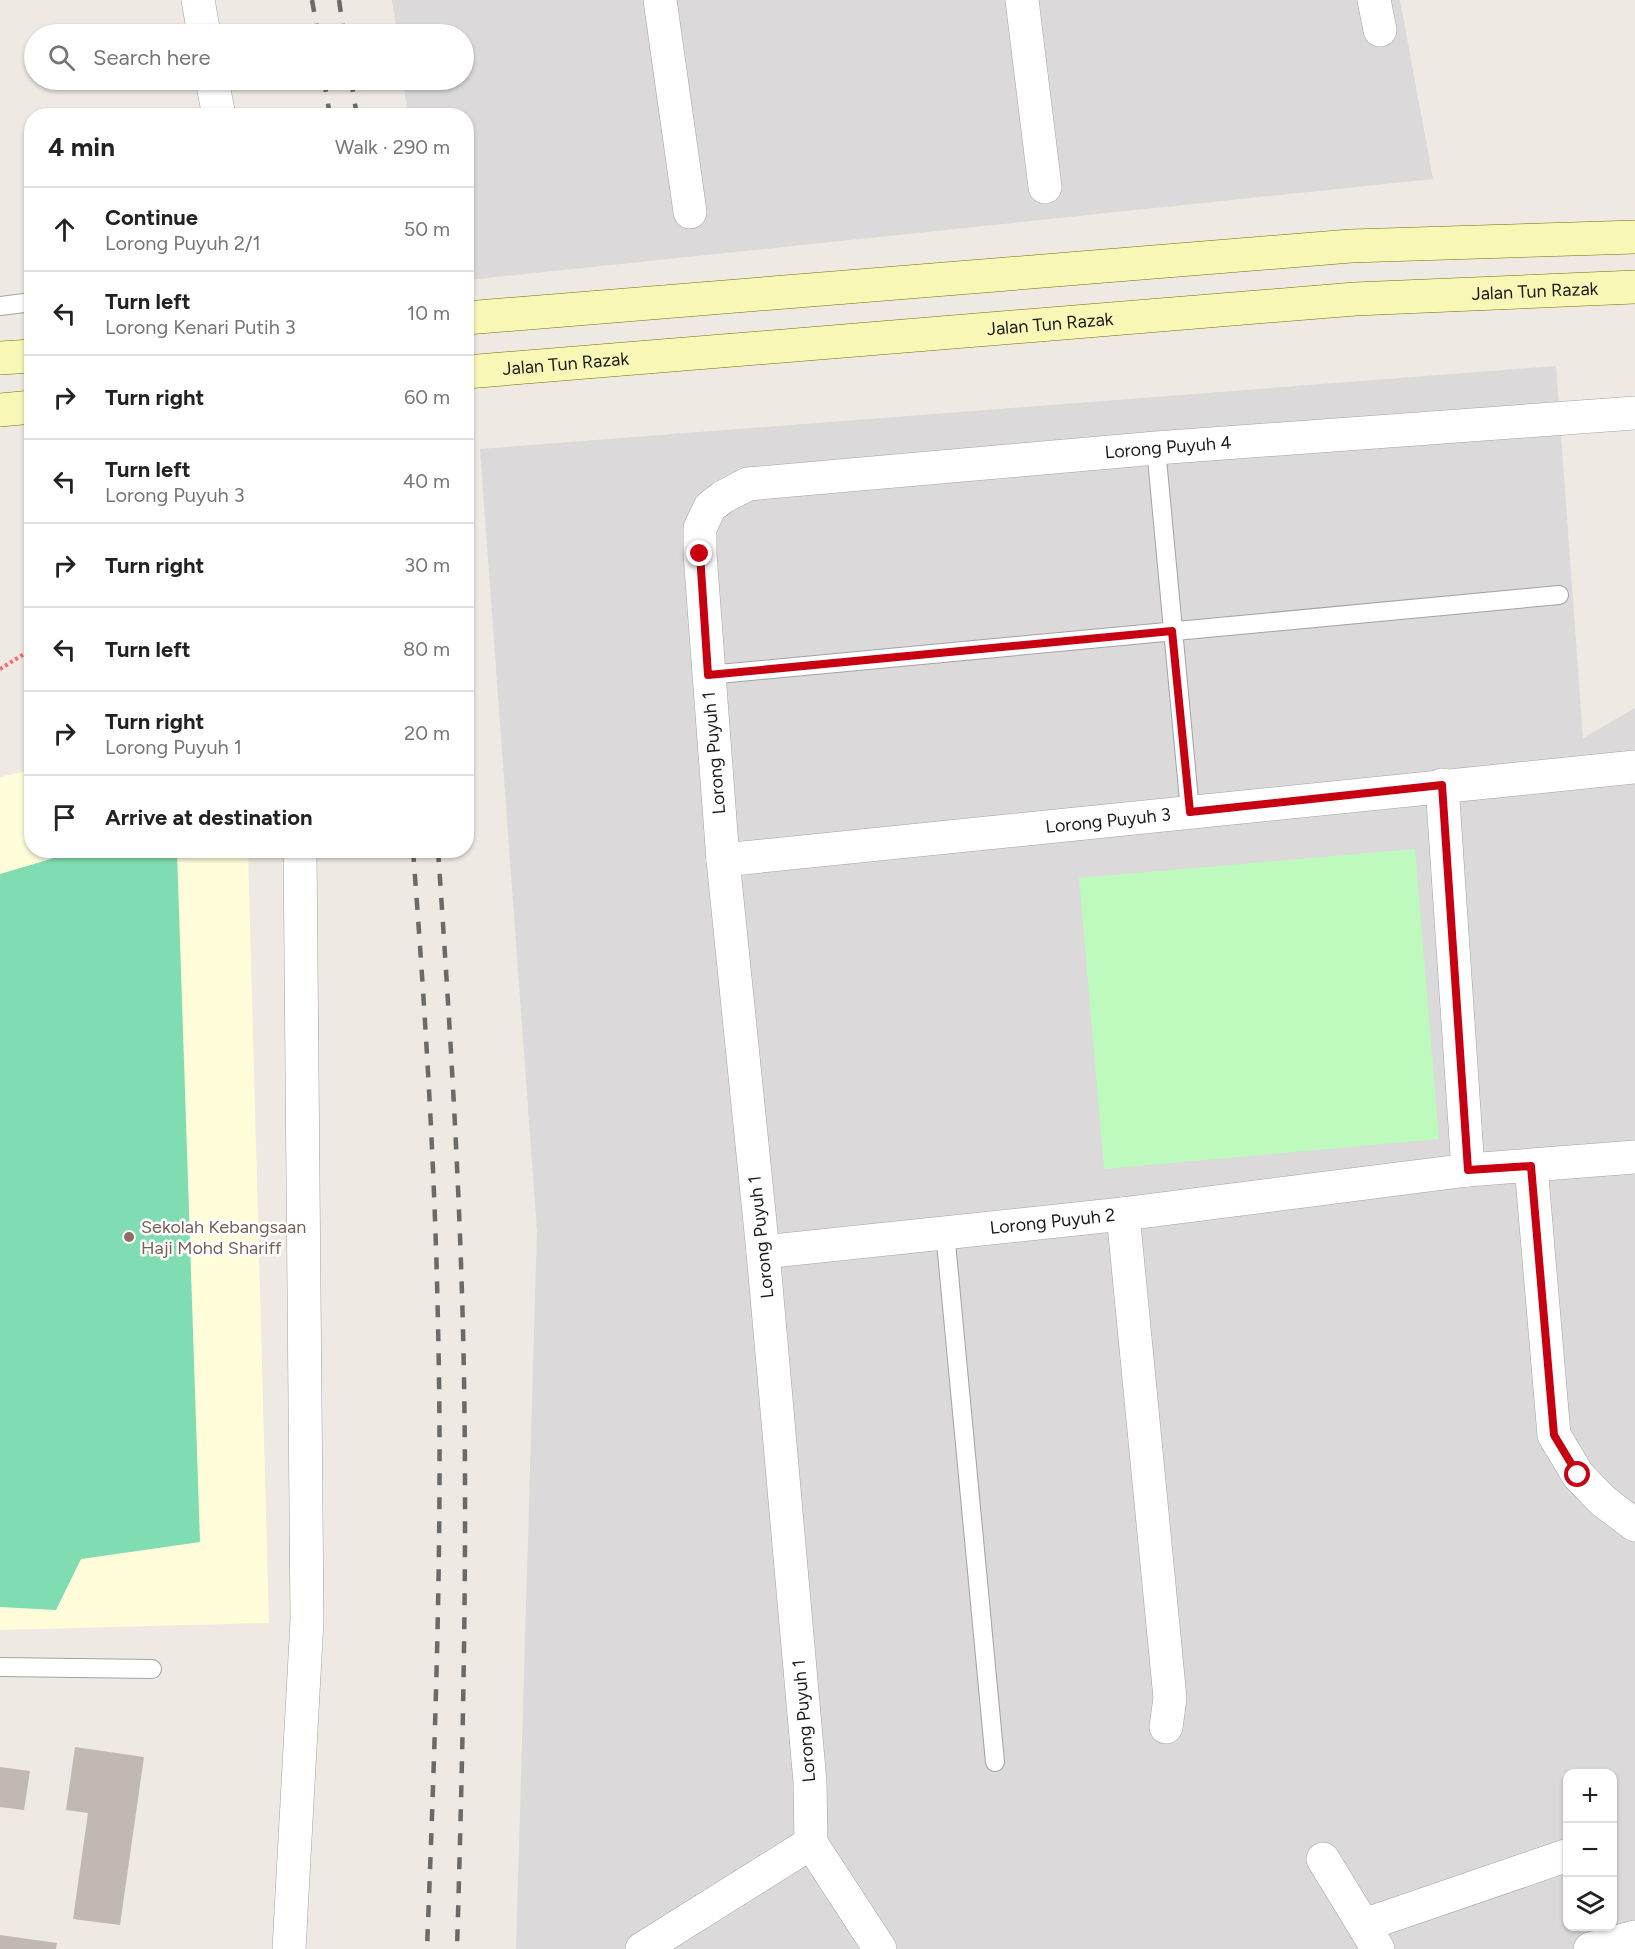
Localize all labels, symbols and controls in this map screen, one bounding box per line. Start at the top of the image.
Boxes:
search box [24,24,474,90]
icon: search [45,41,78,74]
text: Search here [93,44,211,71]
text: 4 min [48,131,115,163]
text: Walk · 290 m [335,135,450,159]
text: Continue [105,204,198,231]
icon: ahead [48,213,81,246]
text: 50 m [404,217,450,241]
text: Lorong Puyuh 2/1 [105,231,261,255]
street label: Jalan Tun Razak [1471,278,1599,305]
text: Turn left [105,288,191,315]
icon: left [48,297,81,330]
text: 10 m [407,301,450,325]
street label: Jalan Tun Razak [986,308,1114,340]
text: Lorong Kenari Putih 3 [105,315,296,339]
street label: Jalan Tun Razak [501,348,630,380]
icon: right [48,381,81,414]
text: Turn right [105,384,204,411]
text: 60 m [404,385,450,409]
street label: Lorong Puyuh 4 [1104,432,1232,463]
text: Turn left [105,456,191,483]
icon: left [48,465,81,498]
text: 40 m [403,469,450,493]
text: Lorong Puyuh 3 [105,483,245,507]
route end [686,540,712,566]
icon: right [48,549,81,582]
text: Turn right [105,552,204,579]
text: 30 m [404,553,450,577]
icon: left [48,633,81,666]
text: Turn left [105,636,191,663]
text: 80 m [403,637,450,661]
street label: Lorong Puyuh 1 [698,691,730,815]
text: Turn right [105,708,204,735]
icon: right [48,717,81,750]
text: 20 m [404,721,450,745]
text: Lorong Puyuh 1 [105,735,242,759]
icon: arrive [48,801,81,834]
street label: Lorong Puyuh 3 [1044,803,1172,838]
text: Arrive at destination [105,804,313,831]
street label: Lorong Puyuh 1 [744,1175,778,1299]
street label: Lorong Puyuh 2 [989,1204,1116,1239]
place label: Sekolah Kebangsaan Haji Mohd Shariff [141,1216,306,1259]
marker: Sekolah Kebangsaan Haji Mohd Shariff [122,1230,136,1244]
route start [1564,1461,1590,1487]
street label: Lorong Puyuh 1 [788,1659,820,1783]
map controls [1563,1769,1617,1931]
button: + [1563,1769,1617,1823]
button: − [1563,1823,1617,1877]
button: layers [1563,1877,1617,1931]

